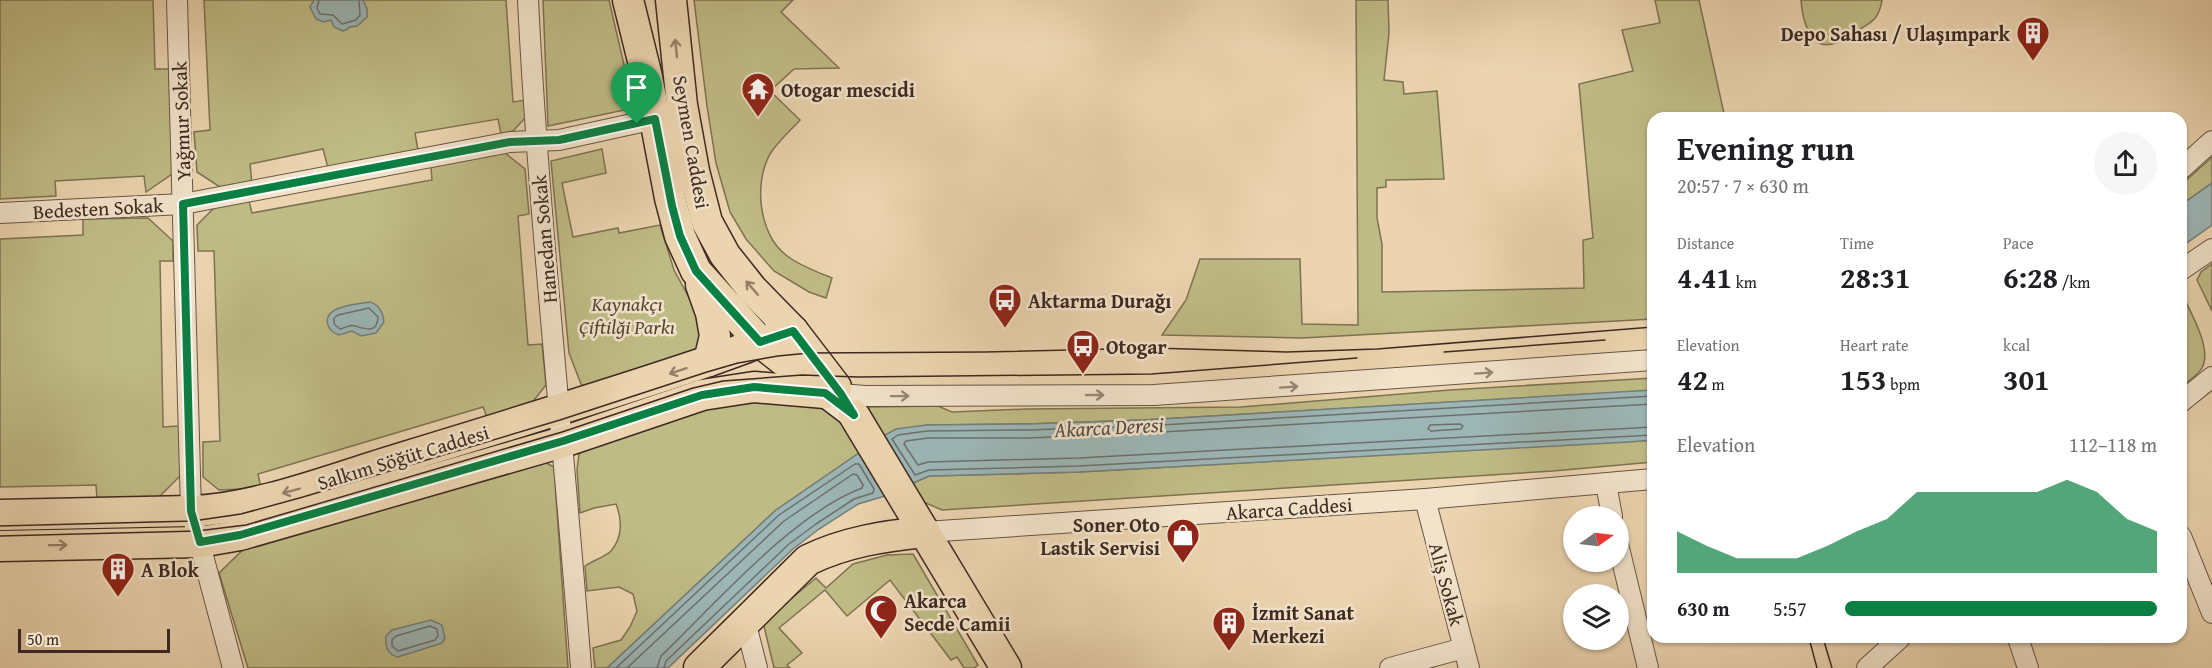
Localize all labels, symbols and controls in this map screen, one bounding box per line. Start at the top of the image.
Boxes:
building icon: Depo Sahası / Ulaşımpark [2015,15,2051,62]
place label: Depo Sahası / Ulaşımpark [1781,19,2011,48]
one-way arrow [671,38,682,58]
street label: Yağmur Sokak [164,60,198,181]
pin [611,62,662,124]
icon: arrive [620,71,653,104]
temple icon: Otogar mescidi [740,71,776,118]
street label: Seymen Caddesi [666,73,718,211]
place label: Otogar mescidi [781,75,915,104]
text: Evening run [1677,124,1854,172]
button: share [2094,132,2157,195]
text: 20:57 · 7 × 630 m [1677,171,1809,200]
street label: Hanedan Sokak [524,173,564,304]
street label: Bedesten Sokak [32,190,165,226]
text: Distance [1677,231,1734,255]
text: Time [1840,231,1874,255]
text: Pace [2003,231,2034,255]
text: 4.41 [1677,255,1732,299]
text: 28:31 [1840,255,1911,299]
text: 6:28 [2003,255,2058,299]
text: km [1732,270,1757,294]
text: /km [2058,270,2090,294]
one-way arrow [746,280,759,296]
bus stop icon: Aktarma Durağı [987,282,1023,329]
place label: Aktarma Durağı [1028,286,1171,315]
park label: Kaynakçı Çiftilği Parkı [579,289,675,341]
bus stop icon: Otogar [1065,328,1101,375]
place label: Otogar [1106,332,1167,361]
text: Elevation [1677,333,1740,357]
text: Heart rate [1840,333,1909,357]
text: kcal [2003,333,2030,357]
text: 42 [1677,357,1708,401]
text: 153 [1840,357,1887,401]
text: 301 [2003,357,2050,401]
one-way arrow [669,366,688,377]
one-way arrow [1473,367,1493,378]
text: m [1708,372,1725,396]
text: bpm [1887,372,1920,396]
one-way arrow [1279,381,1299,392]
one-way arrow [1084,389,1104,401]
one-way arrow [889,390,909,402]
water label: Akarca Deresi [1052,409,1165,445]
street label: Salkım Söğüt Caddesi [314,417,493,497]
text: Elevation [1677,430,1755,459]
text: 112–118 m [2069,430,2157,459]
one-way arrow [282,486,301,497]
street label: Akarca Caddesi [1225,489,1354,527]
north arrow [1563,506,1629,572]
map controls [1563,506,1629,650]
place label: Soner Oto Lastik Servisi [1040,510,1160,562]
shop icon: Soner Oto Lastik Servisi [1165,517,1201,564]
one-way arrow [48,539,68,550]
street label: Aliş Sokak [1422,539,1472,630]
building icon: A Blok [100,551,136,598]
place label: A Blok [141,555,199,584]
button: layers [1563,584,1629,650]
place label: Akarca Secde Camii [904,586,1010,638]
mosque icon: Akarca Secde Camii [863,593,899,640]
text: 630 m [1677,594,1730,623]
text: 5:57 [1773,594,1807,623]
place label: İzmit Sanat Merkezi [1252,598,1354,650]
building icon: İzmit Sanat Merkezi [1211,605,1247,652]
scale bar [18,626,170,654]
text: 50 m [27,627,59,651]

